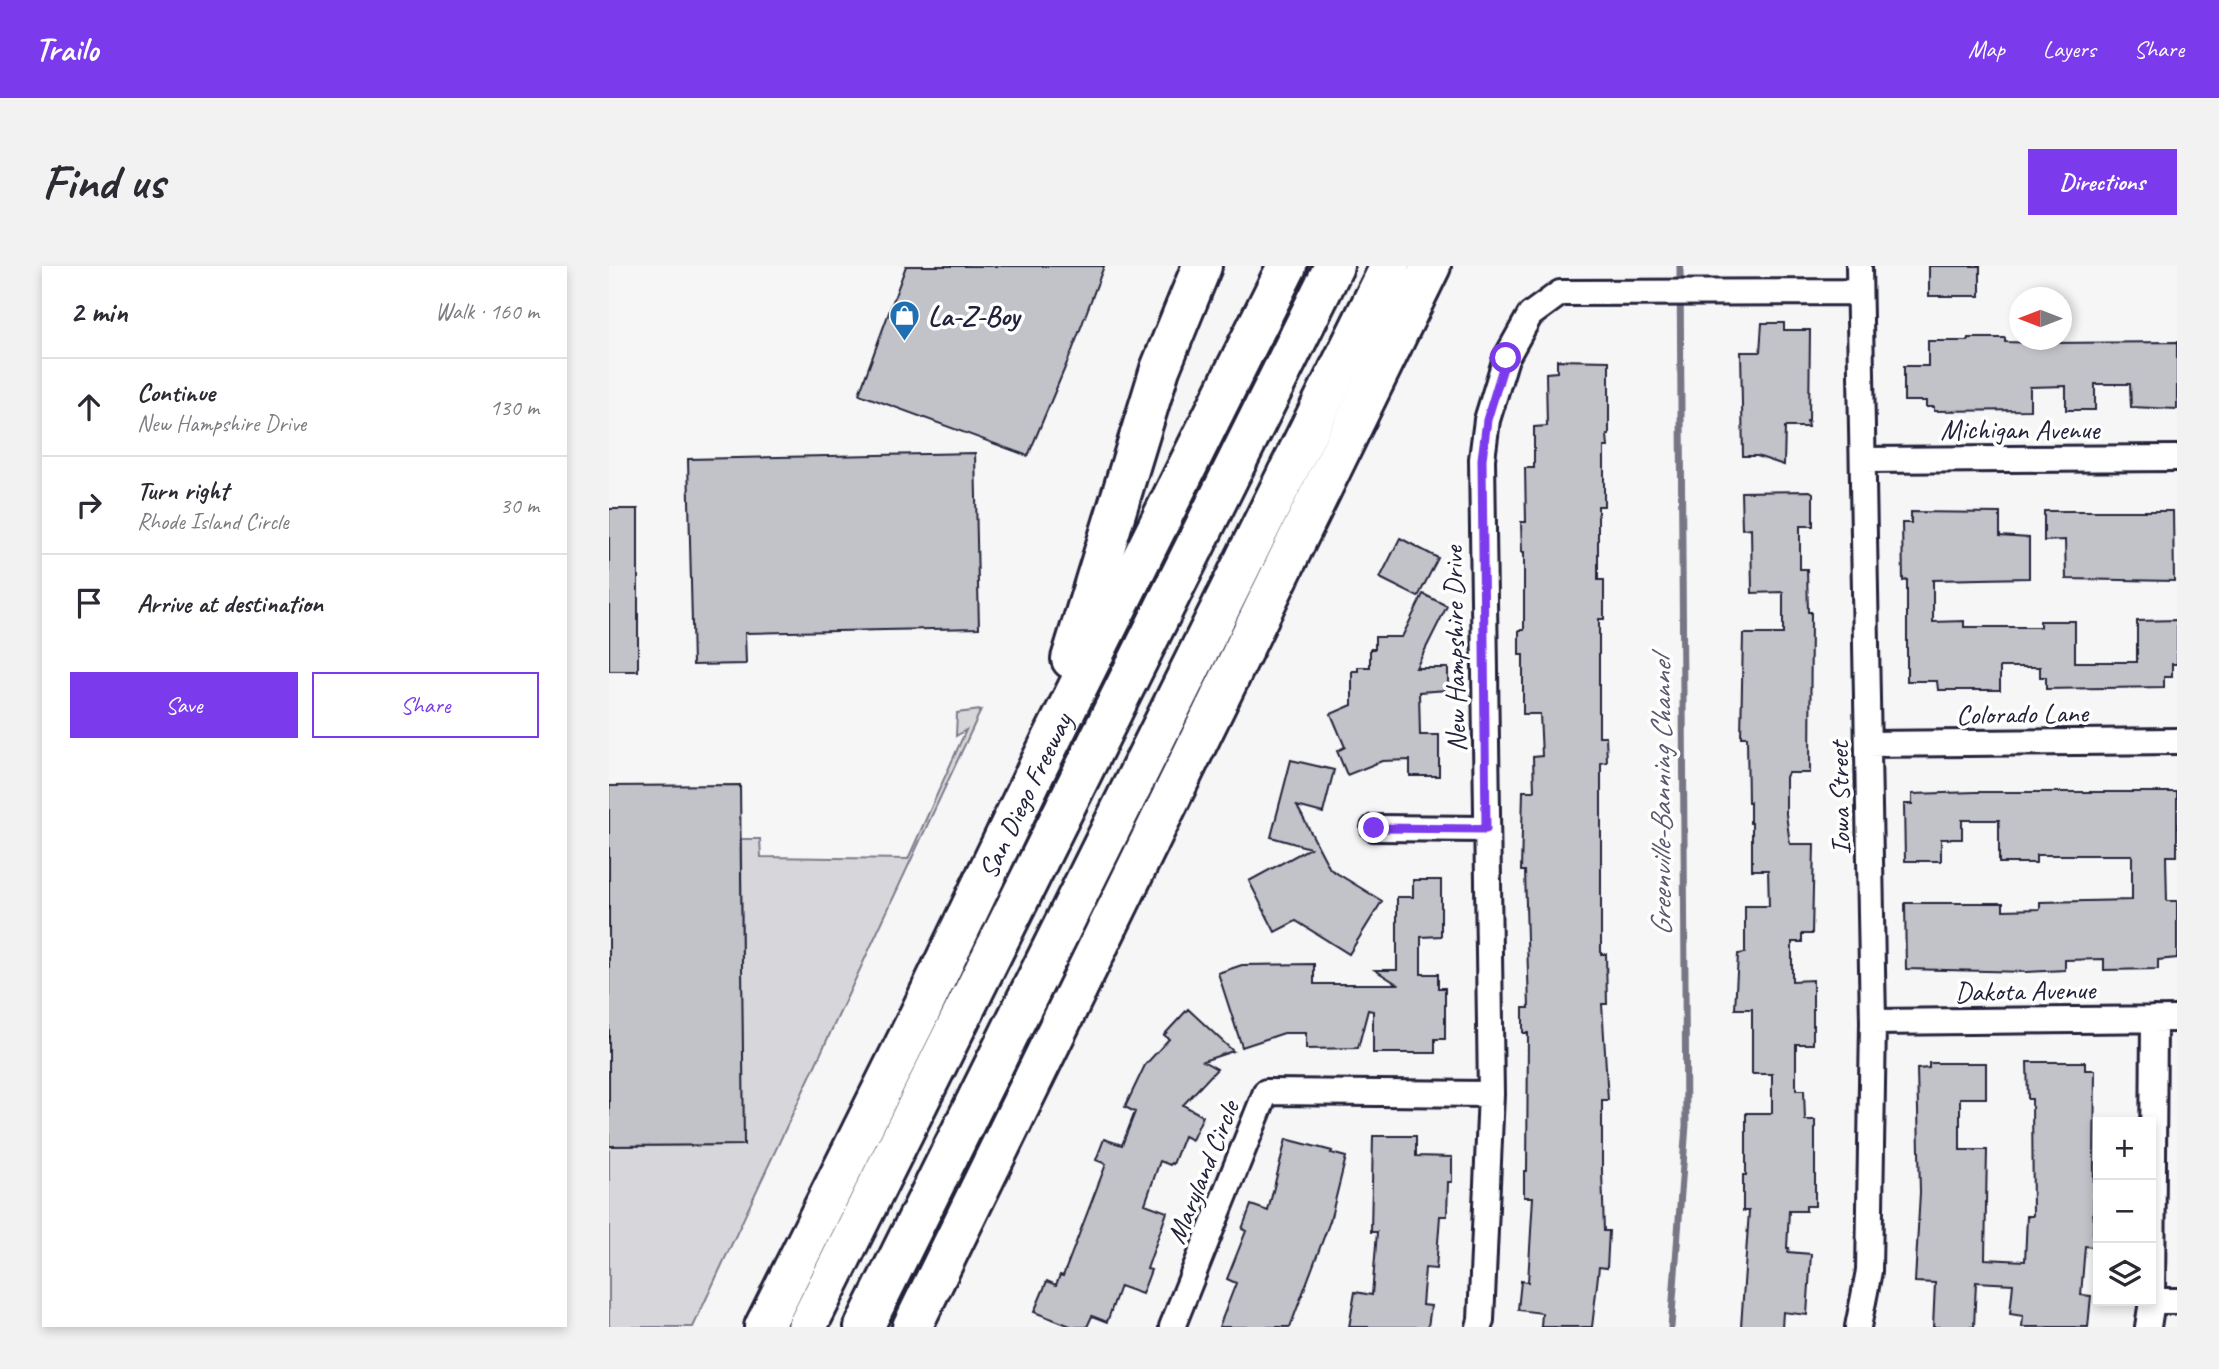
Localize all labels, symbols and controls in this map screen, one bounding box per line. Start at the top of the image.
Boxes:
text: Trailo [35,28,98,70]
text: Map [1968,34,2005,64]
text: Layers [2043,34,2096,64]
text: Share [2134,34,2184,64]
button: Directions [2028,149,2177,215]
text: Find us [42,151,164,213]
north arrow [2009,287,2072,350]
text: 2 min [70,293,127,331]
text: Walk · 160 m [435,297,539,326]
shop icon: La-Z-Boy [888,298,922,342]
place label: La-Z-Boy [928,298,1022,333]
route start [1490,342,1521,373]
text: Continue [137,376,215,409]
icon: ahead [70,388,108,426]
text: 130 m [490,393,539,422]
text: New Hampshire Drive [137,409,306,438]
street label: Michigan Avenue [1941,412,2101,447]
text: Turn right [137,474,228,507]
icon: right [70,486,108,524]
text: 30 m [500,491,539,520]
text: Rhode Island Circle [137,507,288,536]
street label: New Hampshire Drive [1435,544,1474,752]
icon: arrive [70,584,108,622]
text: Arrive at destination [137,587,323,620]
water label: Greenville-Banning Channel [1642,648,1680,936]
button: Save [70,672,298,738]
button: Share [312,672,539,738]
street label: Colorado Lane [1956,695,2090,732]
street label: San Diego Freeway [970,705,1081,884]
street label: Iowa Street [1821,738,1858,855]
route end [1358,812,1389,843]
street label: Dakota Avenue [1954,972,2097,1009]
street label: Maryland Circle [1158,1094,1248,1249]
map controls [2093,1117,2156,1306]
button: + [2093,1117,2156,1180]
button: − [2093,1180,2156,1243]
button: layers [2093,1243,2156,1306]

